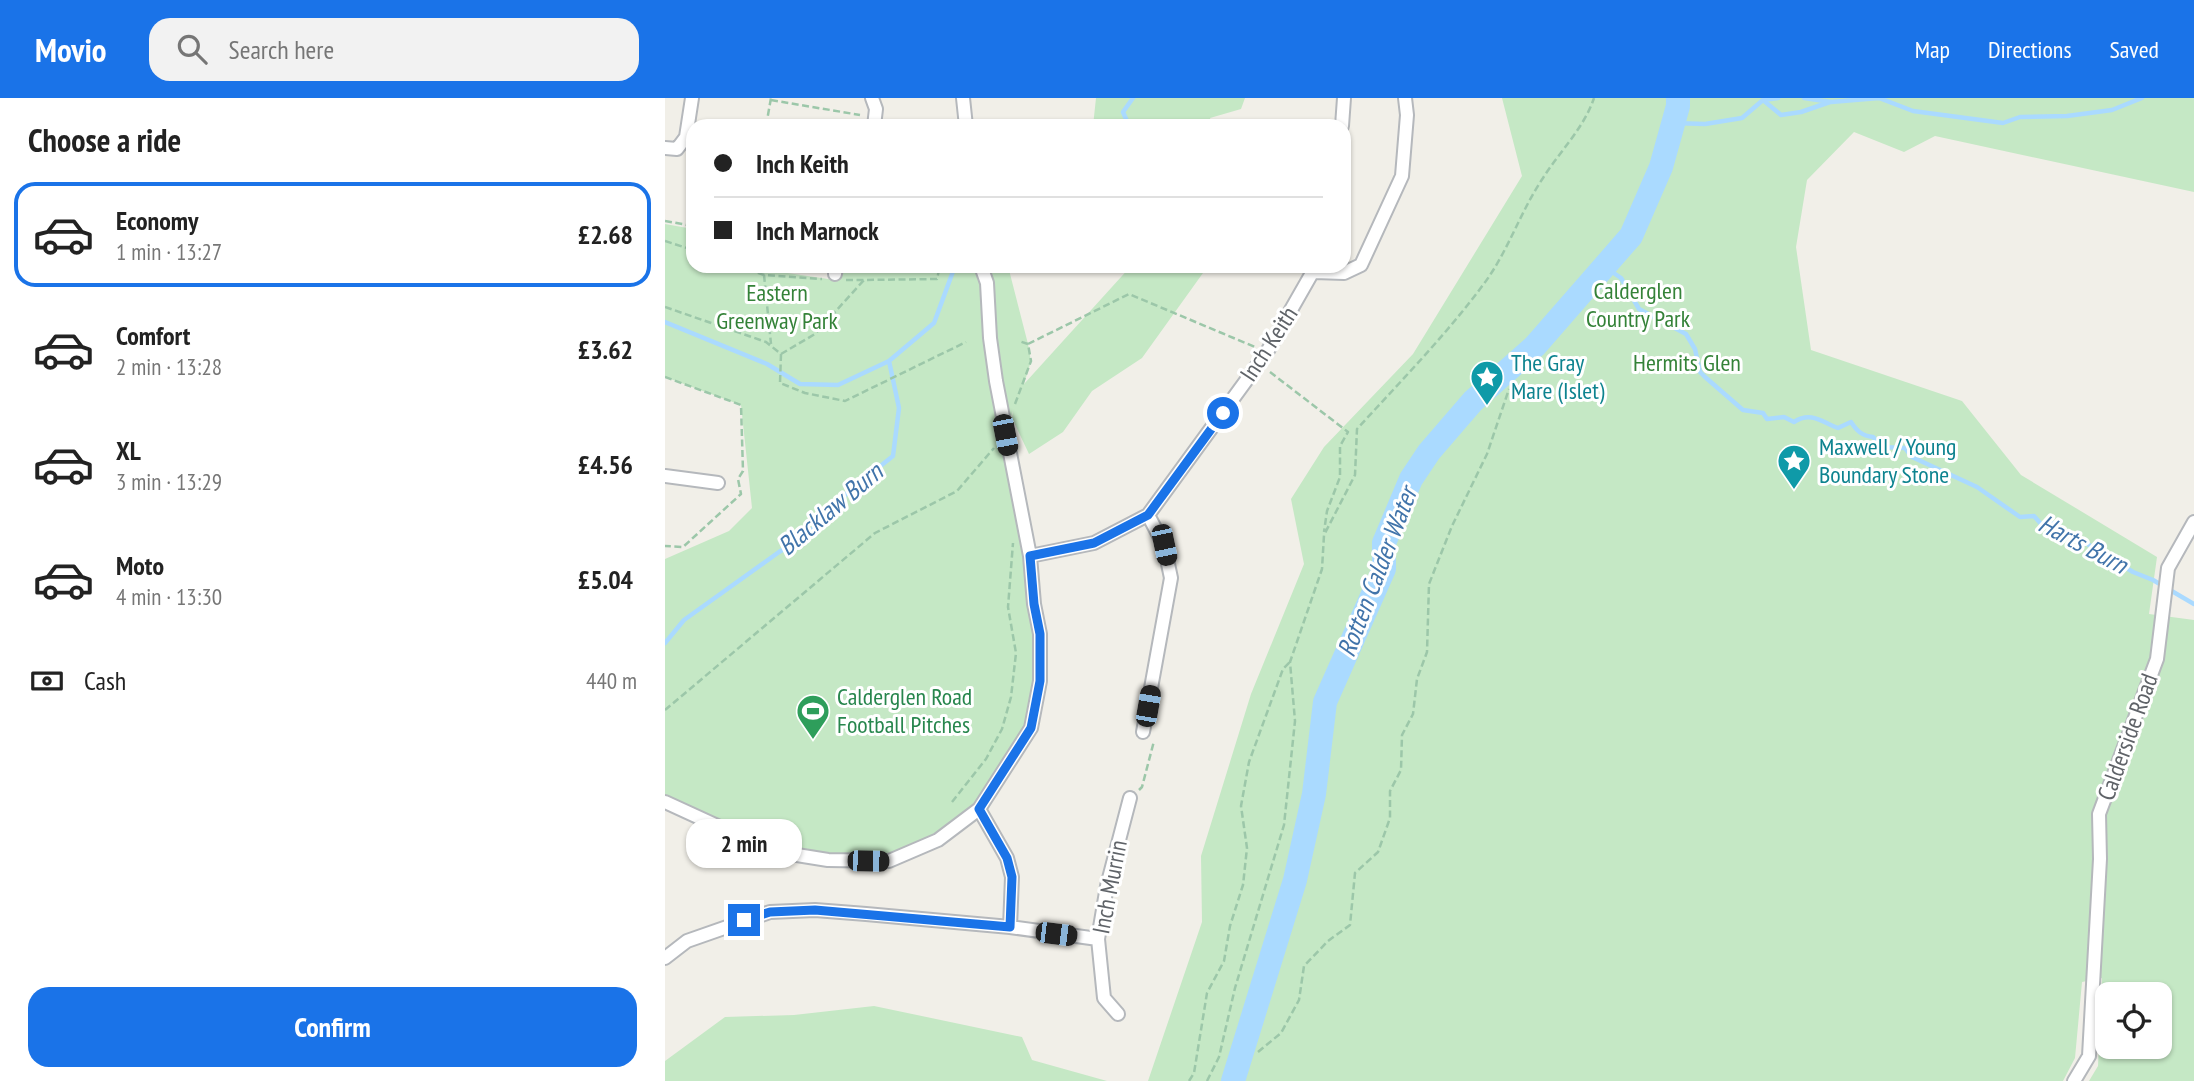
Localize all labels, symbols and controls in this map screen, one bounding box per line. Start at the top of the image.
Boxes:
search box [149,18,639,81]
text: Movio [35,28,107,71]
icon: search [173,30,211,68]
text: Search here [229,33,334,66]
text: Map [1915,34,1950,65]
text: Directions [1988,34,2072,65]
text: Saved [2110,34,2159,65]
text: Choose a ride [28,119,181,161]
text: Inch Keith [756,147,849,180]
icon: car [32,203,95,266]
text: Economy [116,204,198,237]
text: Inch Marnock [756,214,879,247]
text: £2.68 [578,218,633,251]
text: 1 min · 13:27 [116,237,222,266]
park label: Calderglen Country Park [1586,275,1691,334]
park label: Eastern Greenway Park [716,277,838,336]
street label: Inch Keith [1233,300,1304,387]
icon: car [32,318,95,381]
text: Comfort [116,319,190,352]
text: £3.62 [578,333,633,366]
place label: The Gray Mare (Islet) [1511,347,1605,406]
park label: Hermits Glen [1633,347,1741,378]
text: 2 min · 13:28 [116,352,222,381]
place icon: The Gray Mare (Islet) [1468,358,1506,407]
route start [1207,397,1239,429]
car [991,412,1020,458]
place label: Maxwell / Young Boundary Stone [1819,431,1956,490]
icon: car [32,433,95,496]
text: XL [116,434,141,467]
place icon: Maxwell / Young Boundary Stone [1775,442,1813,491]
text: £4.56 [578,448,633,481]
water label: Blacklaw Burn [770,454,890,562]
text: 3 min · 13:29 [116,467,222,496]
water label: Rotten Calder Water [1329,479,1425,661]
water label: Harts Burn [2033,507,2135,581]
car [1150,522,1179,568]
icon: car [32,548,95,611]
text: Moto [116,549,164,582]
text: £5.04 [578,563,633,596]
text: 4 min · 13:30 [116,582,222,611]
icon: cash [28,662,66,700]
text: Cash [84,664,126,697]
text: 440 m [586,666,637,695]
street label: Calderside Road [2090,669,2165,804]
place label: Calderglen Road Football Pitches [837,681,972,740]
car [1135,683,1162,729]
sports icon: Calderglen Road Football Pitches [794,692,832,741]
callout: 2 min [686,818,802,868]
text: 2 min [721,829,767,858]
street label: Inch Murrin [1085,837,1134,936]
car [847,850,890,872]
route end [728,904,760,936]
car [1034,921,1079,947]
map controls [2095,982,2172,1059]
button: locate [2095,982,2172,1059]
button: Confirm [28,987,637,1067]

